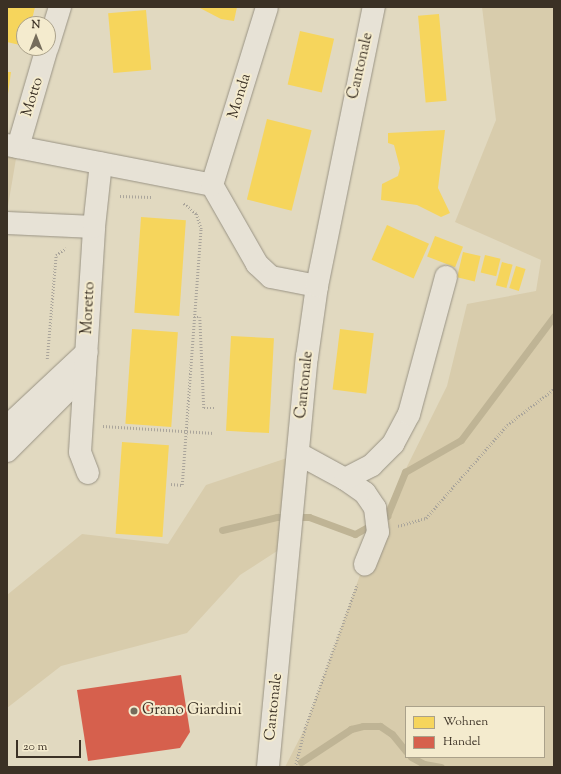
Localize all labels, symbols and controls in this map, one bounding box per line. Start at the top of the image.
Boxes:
north arrow [16,16,56,56]
text: N [32,17,40,33]
street label: Cantonale [345,31,377,101]
street label: Monda [225,71,255,121]
street label: Motto [19,75,47,119]
street label: Moretto [79,281,99,335]
street label: Cantonale [293,350,317,420]
street label: Cantonale [262,672,286,742]
place label: Grano Giardini [142,702,242,720]
marker: Grano Giardini [129,706,139,716]
legend [405,706,545,758]
text: Wohnen [443,713,488,731]
scale bar [18,732,83,758]
text: Handel [443,733,481,751]
text: 20 m [23,738,47,756]

